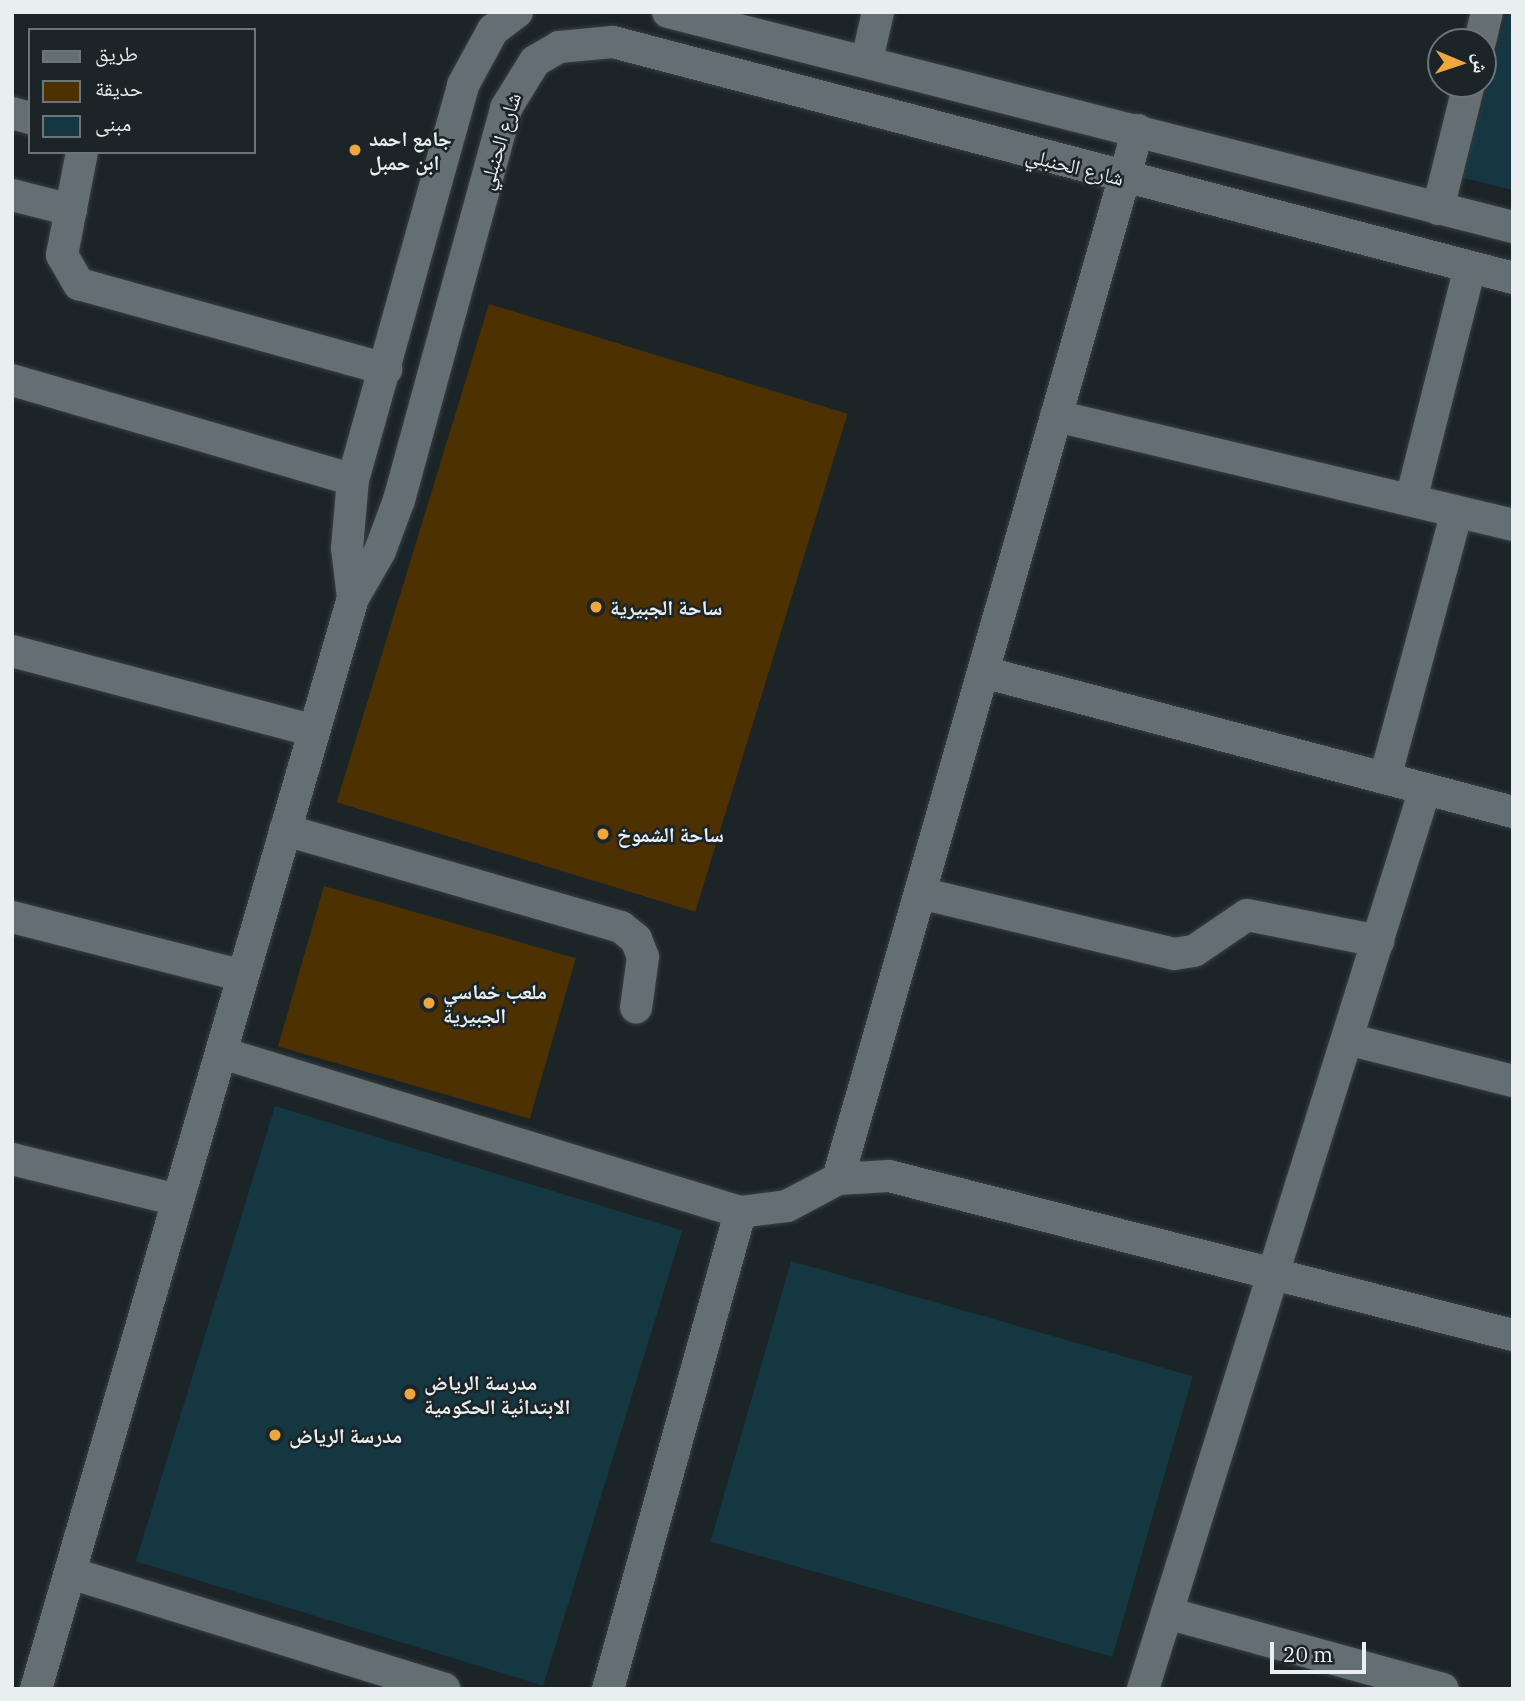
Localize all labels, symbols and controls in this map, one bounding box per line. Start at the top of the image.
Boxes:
legend [28,28,256,154]
north arrow [1427,28,1497,98]
text: طريق [95,39,138,67]
text: ش [1469,53,1493,74]
text: حديقة [95,74,143,102]
street label: شارع الحنبلي [472,89,526,193]
text: مبنى [95,109,131,137]
place label: جامع احمد ابن حمبل [369,125,452,175]
marker: جامع احمد ابن حمبل [347,142,363,158]
street label: شارع الحنبلي [1023,142,1127,190]
place label: ساحة الجبيرية [610,594,722,620]
marker: ساحة الجبيرية [588,599,604,615]
place label: ساحة الشموخ [617,821,724,847]
marker: ساحة الشموخ [595,826,611,842]
place label: ملعب خماسي الجبيرية [443,978,547,1028]
marker: ملعب خماسي الجبيرية [421,995,437,1011]
place label: مدرسة الرياض الابتدائية الحكومية [424,1369,571,1419]
marker: مدرسة الرياض الابتدائية الحكومية [402,1386,418,1402]
place label: مدرسة الرياض [289,1422,402,1448]
marker: مدرسة الرياض [267,1427,283,1443]
scale bar [1273,1628,1369,1672]
text: 20 m [1283,1640,1333,1668]

